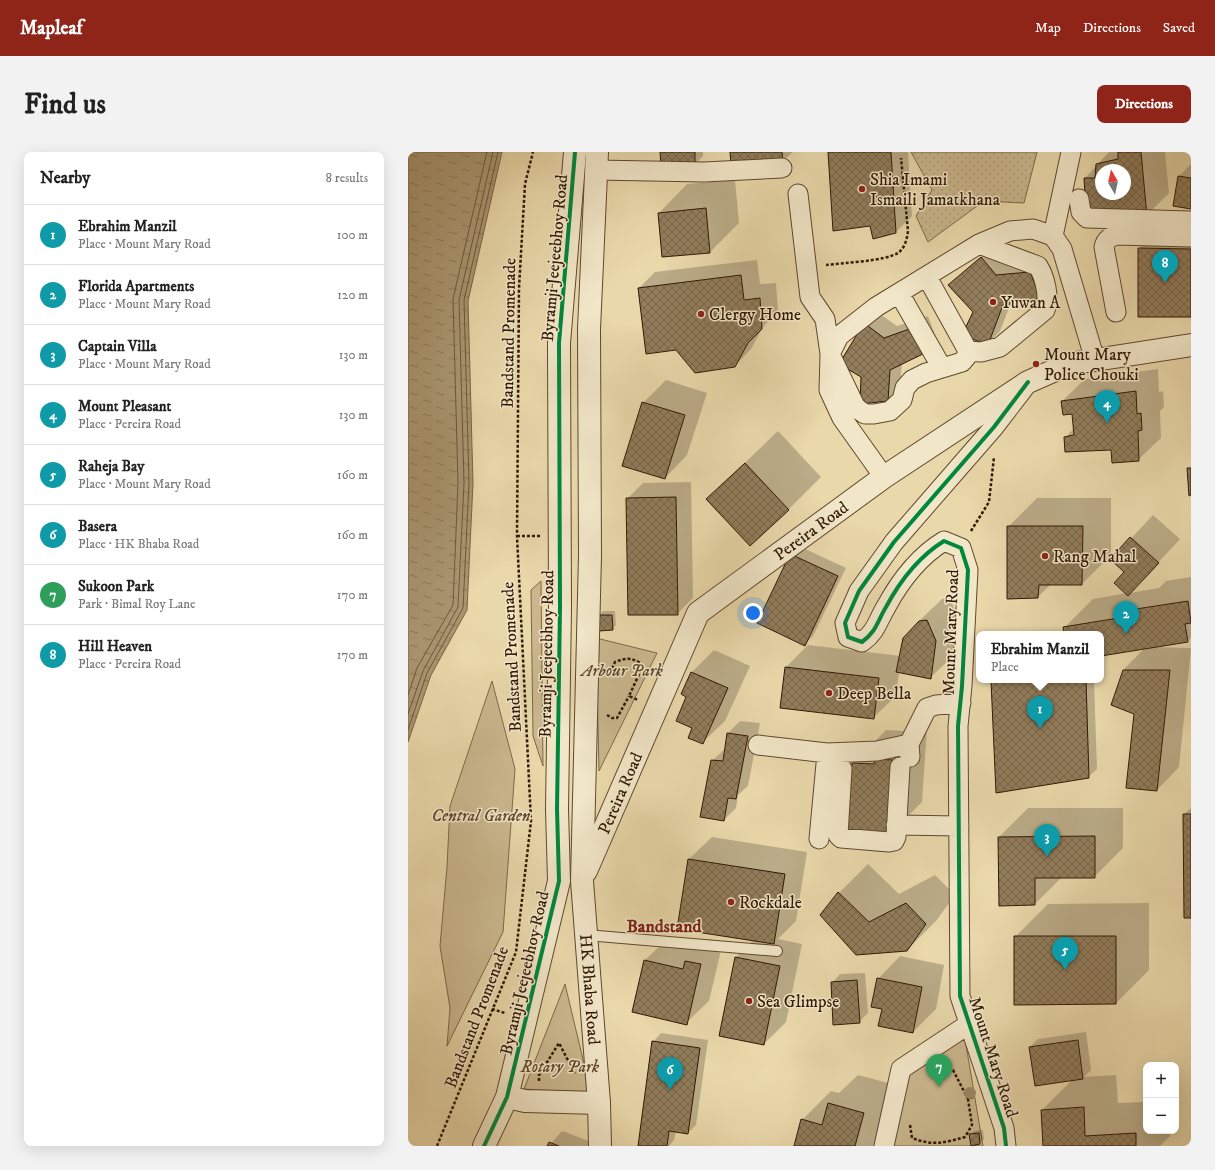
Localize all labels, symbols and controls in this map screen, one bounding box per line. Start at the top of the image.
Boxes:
text: Mapleaf [20,17,83,40]
text: Map [1035,19,1061,37]
text: Directions [1083,19,1141,37]
text: Saved [1163,19,1195,37]
button: Directions [1097,85,1191,123]
text: Find us [24,87,106,122]
north arrow [1095,164,1131,200]
text: Nearby [40,167,90,189]
place label: Shia Imami Ismaili Jamatkhana [870,169,1001,211]
text: 8 results [326,170,368,186]
street label: Byramji Jeejeebhoy Road [537,173,573,343]
marker: Shia Imami Ismaili Jamatkhana [857,184,867,194]
text: Ebrahim Manzil [78,217,177,236]
text: 1 [51,227,55,243]
text: 100 m [337,227,368,243]
text: Place · Mount Mary Road [78,236,211,252]
pin: 8 [1152,250,1178,283]
street label: Bandstand Promenade [497,258,521,408]
text: Florida Apartments [78,277,194,296]
text: 2 [50,287,56,303]
text: 120 m [337,287,368,303]
place label: Yuwan A [1001,292,1060,314]
text: Place · Mount Mary Road [78,296,211,312]
marker: Yuwan A [988,297,998,307]
place label: Clergy Home [709,304,801,326]
marker: Clergy Home [696,309,706,319]
text: Captain Villa [78,337,157,356]
place label: Mount Mary Police Chouki [1044,344,1139,386]
text: 3 [51,347,55,363]
text: 130 m [339,347,368,363]
text: Place · Mount Mary Road [78,356,211,372]
marker: Mount Mary Police Chouki [1031,359,1041,369]
pin: 4 [1094,390,1120,423]
text: Mount Pleasant [78,397,171,416]
text: 4 [49,407,57,423]
text: 130 m [339,407,368,423]
text: Place · Pereira Road [78,416,181,432]
text: Raheja Bay [78,457,144,476]
text: 5 [50,467,56,483]
text: 160 m [337,467,368,483]
text: Place · Mount Mary Road [78,476,211,492]
street label: Pereira Road [770,496,853,566]
text: Basera [78,517,117,536]
text: 6 [50,527,56,543]
text: 160 m [337,527,368,543]
text: Place · HK Bhaba Road [78,536,199,552]
place label: Rang Mahal [1053,546,1136,568]
marker: Rang Mahal [1040,551,1050,561]
street label: Mount Mary Road [938,568,964,695]
street label: Byramji Jeejeebhoy Road [535,569,559,738]
text: Sukoon Park [78,577,154,596]
street label: Bandstand Promenade [497,581,527,733]
text: 7 [50,587,56,603]
text: 170 m [337,587,368,603]
text: Park · Bimal Roy Lane [78,596,195,612]
pin: 2 [1113,601,1139,634]
your location [743,603,763,623]
popup [976,631,1104,683]
text: Hill Heaven [78,637,152,656]
text: Ebrahim Manzil [991,640,1089,659]
text: 8 [50,647,56,663]
text: 170 m [337,647,368,663]
text: Place · Pereira Road [78,656,181,672]
text: Place [991,659,1019,675]
park label: Arbour Park [579,660,664,682]
place label: Deep Bella [837,683,912,705]
marker: Deep Bella [824,688,834,698]
pin: 1 [1027,696,1053,729]
street label: Pereira Road [593,749,648,838]
park label: Central Garden [432,805,531,827]
pin: 3 [1034,824,1060,857]
street label: Byramji Jeejeebhoy Road [495,889,555,1057]
place label: Rockdale [739,892,802,914]
marker: Rockdale [726,897,736,907]
district label: Bandstand [626,916,703,938]
street label: HK Bhaba Road [574,933,605,1046]
pin: 5 [1052,937,1078,970]
street label: Bandstand Promenade [440,943,514,1092]
place label: Sea Glimpse [757,991,839,1013]
street label: Mount Mary Road [963,994,1023,1121]
marker: Sea Glimpse [744,996,754,1006]
pin: 7 [926,1054,952,1087]
park label: Rotary Park [520,1056,600,1078]
pin: 6 [657,1057,683,1090]
map controls [1143,1062,1179,1134]
button: + [1143,1062,1179,1098]
button: − [1143,1098,1179,1134]

